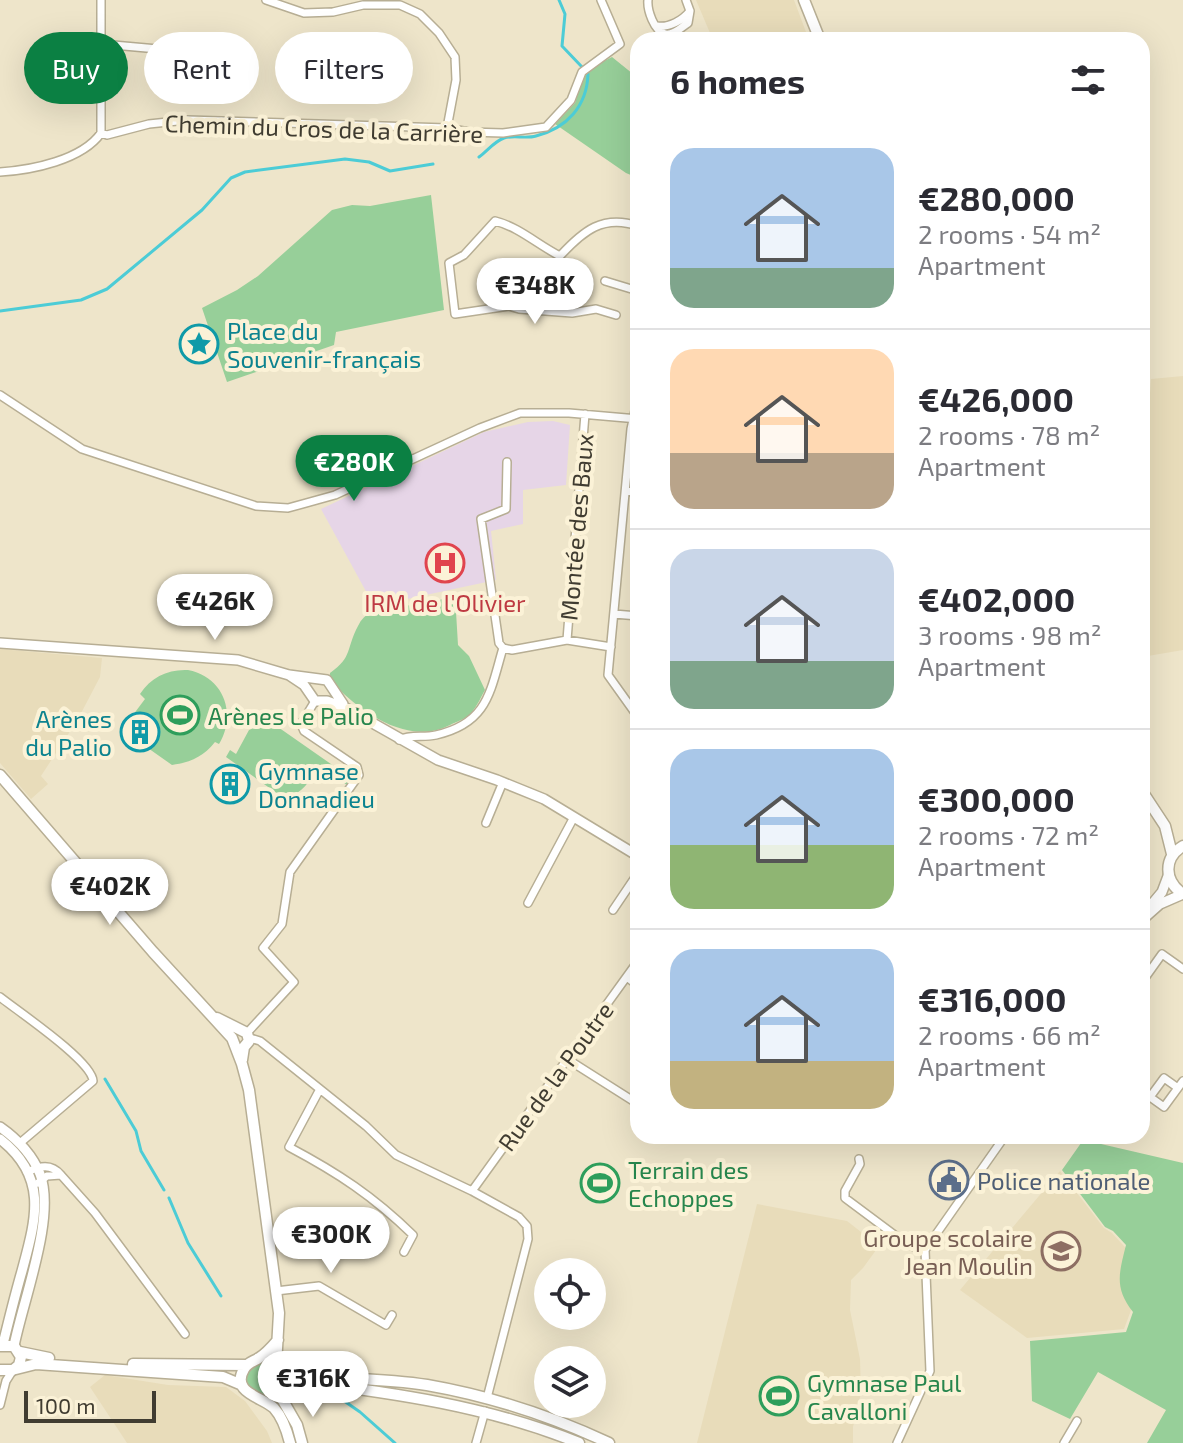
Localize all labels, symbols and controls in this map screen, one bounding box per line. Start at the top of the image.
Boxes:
chip: Buy [24,32,128,104]
chip: Rent [144,32,259,104]
chip: Filters [275,32,413,104]
icon: filters [1066,58,1110,102]
text: 6 homes [670,60,805,101]
street label: Chemin du Cros de la Carrière [164,108,484,148]
text: €280,000 [918,177,1075,218]
icon: home [734,180,830,276]
text: 2 rooms · 54 m² [918,218,1101,249]
text: Apartment [918,249,1046,280]
pin: €348K [479,258,591,326]
text: €348K [495,268,575,299]
place label: Place du Souvenir-français [227,316,421,374]
place icon: Place du Souvenir-français [178,323,220,365]
text: €426,000 [918,378,1074,419]
icon: home [734,381,830,477]
text: 2 rooms · 78 m² [918,419,1100,450]
street label: Montée des Baux [553,432,599,622]
pin: €280K [298,435,410,503]
text: €280K [314,445,394,476]
text: Apartment [918,450,1046,481]
hospital icon: IRM de l'Olivier [424,542,466,584]
pin: €426K [159,574,271,642]
text: €402,000 [918,578,1075,619]
icon: home [734,581,830,677]
text: €426K [175,584,255,615]
place label: IRM de l'Olivier [364,588,526,617]
text: 3 rooms · 98 m² [918,619,1102,650]
text: Apartment [918,650,1046,681]
sports icon: Arènes Le Palio [159,694,201,736]
place label: Arènes Le Palio [208,701,374,730]
place label: Arènes du Palio [25,704,112,761]
building icon: Arènes du Palio [119,711,161,753]
place label: Gymnase Donnadieu [258,756,375,813]
building icon: Gymnase Donnadieu [209,763,251,805]
text: €300,000 [918,778,1075,819]
icon: home [734,781,830,877]
text: 2 rooms · 72 m² [918,819,1099,850]
text: Apartment [918,850,1046,881]
pin: €402K [54,859,166,927]
text: €402K [69,869,151,900]
text: €316,000 [918,978,1066,1019]
icon: home [734,981,830,1077]
street label: Rue de la Poutre [491,996,619,1156]
text: 2 rooms · 66 m² [918,1019,1101,1050]
text: Apartment [918,1050,1046,1081]
place label: Terrain des Echoppes [628,1155,749,1212]
public building icon: Police nationale [928,1159,970,1201]
sports icon: Terrain des Echoppes [579,1162,621,1204]
place label: Police nationale [977,1166,1151,1195]
pin: €300K [275,1207,387,1275]
text: €300K [291,1217,371,1248]
place label: Groupe scolaire Jean Moulin [863,1223,1033,1280]
school or university icon: Groupe scolaire Jean Moulin [1040,1230,1082,1272]
map controls [534,1258,606,1418]
button: locate [534,1258,606,1330]
button: layers [534,1346,606,1418]
pin: €316K [257,1351,369,1419]
text: €316K [276,1361,350,1392]
place label: Gymnase Paul Cavalloni [807,1368,961,1425]
sports icon: Gymnase Paul Cavalloni [758,1375,800,1417]
scale bar [24,1387,156,1423]
text: 100 m [36,1392,95,1418]

